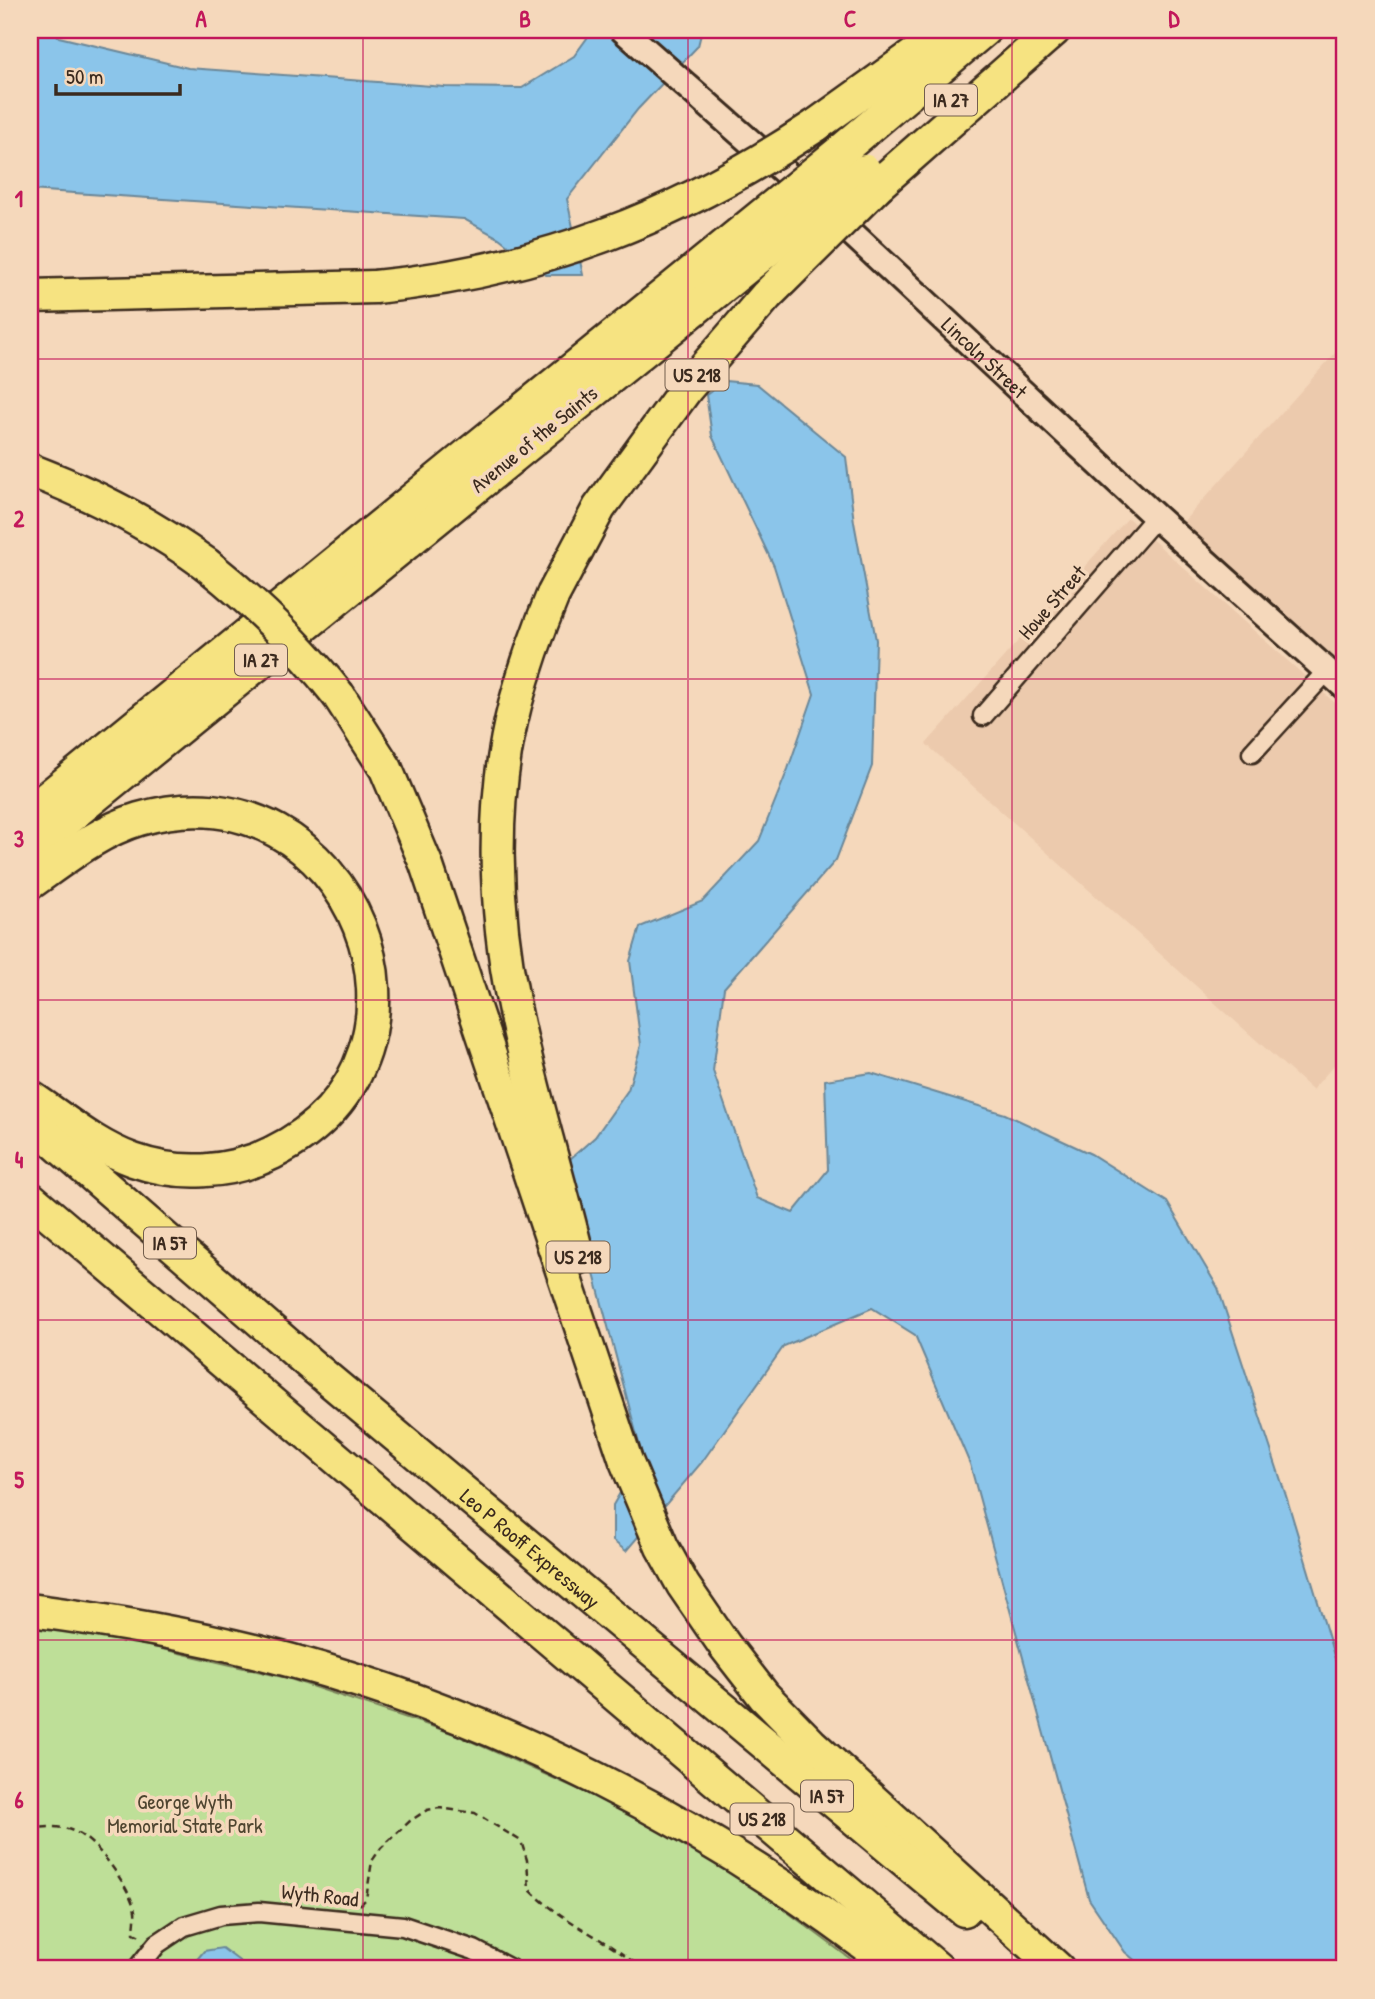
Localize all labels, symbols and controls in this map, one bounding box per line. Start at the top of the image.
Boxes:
text: A [195,3,207,34]
text: B [519,3,531,34]
text: C [844,3,856,34]
text: D [1169,3,1181,34]
scale bar [56,52,180,96]
text: 50 m [66,62,103,91]
road number: IA 27 [925,85,977,116]
text: 1 [15,183,23,214]
street label: Lincoln Street [936,310,1035,405]
road number: US 218 [666,360,728,390]
street label: Avenue of the Saints [464,379,604,499]
text: 2 [14,503,25,534]
street label: Howe Street [1012,558,1093,646]
road number: IA 27 [235,645,287,676]
text: 3 [14,823,24,854]
text: 4 [15,1144,24,1175]
road number: IA 57 [144,1228,196,1259]
road number: US 218 [546,1242,610,1273]
text: 5 [14,1464,24,1495]
street label: Leo P Rooff Expressway [454,1481,607,1615]
road number: IA 57 [801,1780,853,1812]
text: 6 [14,1784,24,1815]
park label: George Wyth Memorial State Park [107,1787,263,1840]
road number: US 218 [730,1803,794,1834]
street label: Wyth Road [280,1877,360,1913]

